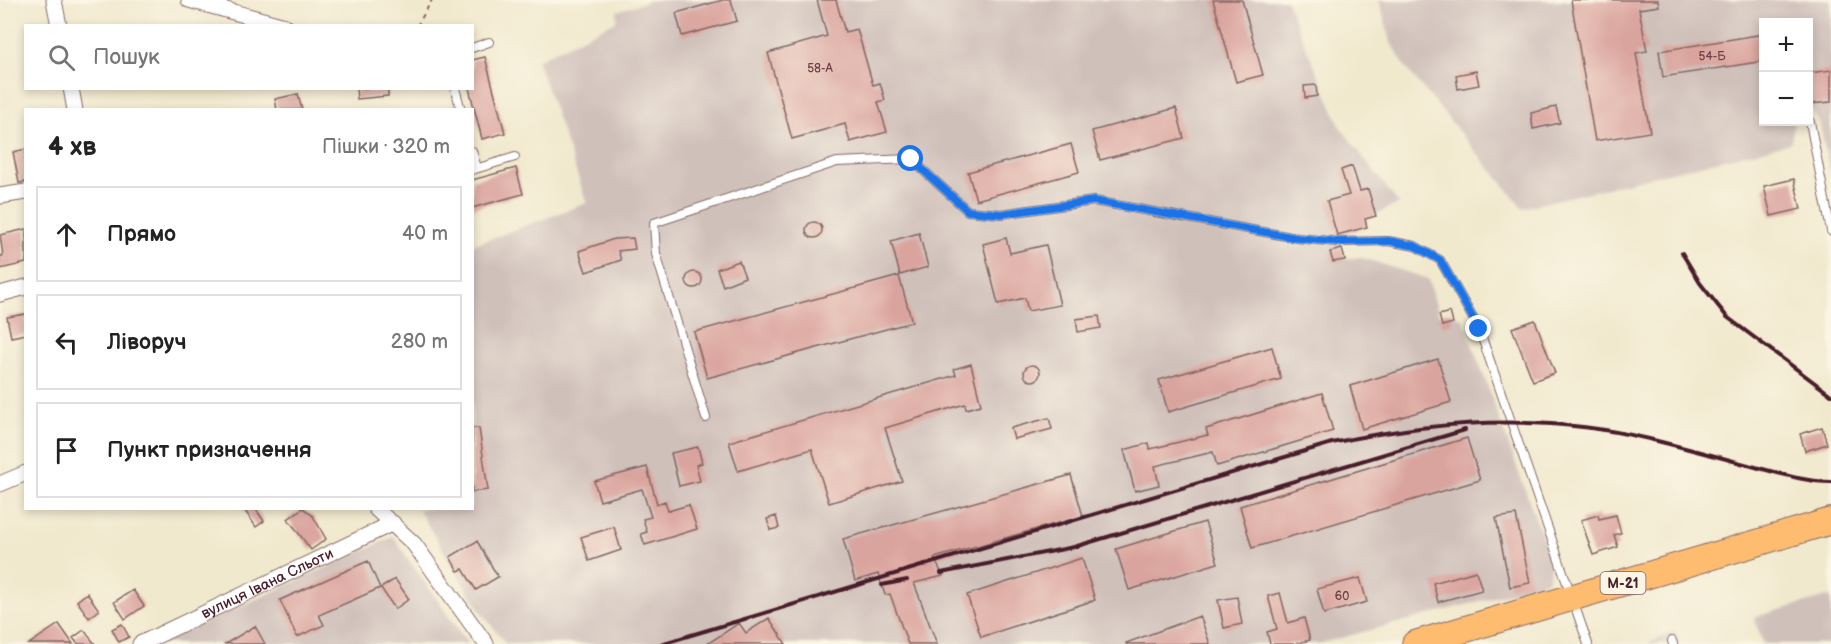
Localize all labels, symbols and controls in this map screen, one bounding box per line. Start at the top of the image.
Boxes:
map controls [1759,18,1813,126]
button: + [1759,18,1813,72]
search box [24,24,474,90]
icon: search [45,41,78,74]
text: Пошук [93,44,160,71]
house number: 54-Б [1699,49,1726,64]
house number: 58-А [807,61,833,76]
button: − [1759,72,1813,126]
text: 4 хв [48,132,96,163]
text: Пішки · 320 m [322,135,450,159]
route start [897,145,923,171]
icon: ahead [50,218,83,251]
text: Прямо [107,221,176,248]
text: 40 m [402,222,448,246]
route end [1465,315,1491,341]
icon: left [50,326,83,359]
text: Ліворуч [107,329,187,356]
text: 280 m [391,330,448,354]
icon: arrive [50,434,83,467]
text: Пункт призначення [107,437,312,464]
street label: вулиця Івана Сльоти [198,544,337,623]
road number: М-21 [1600,572,1646,594]
house number: 60 [1335,589,1349,604]

